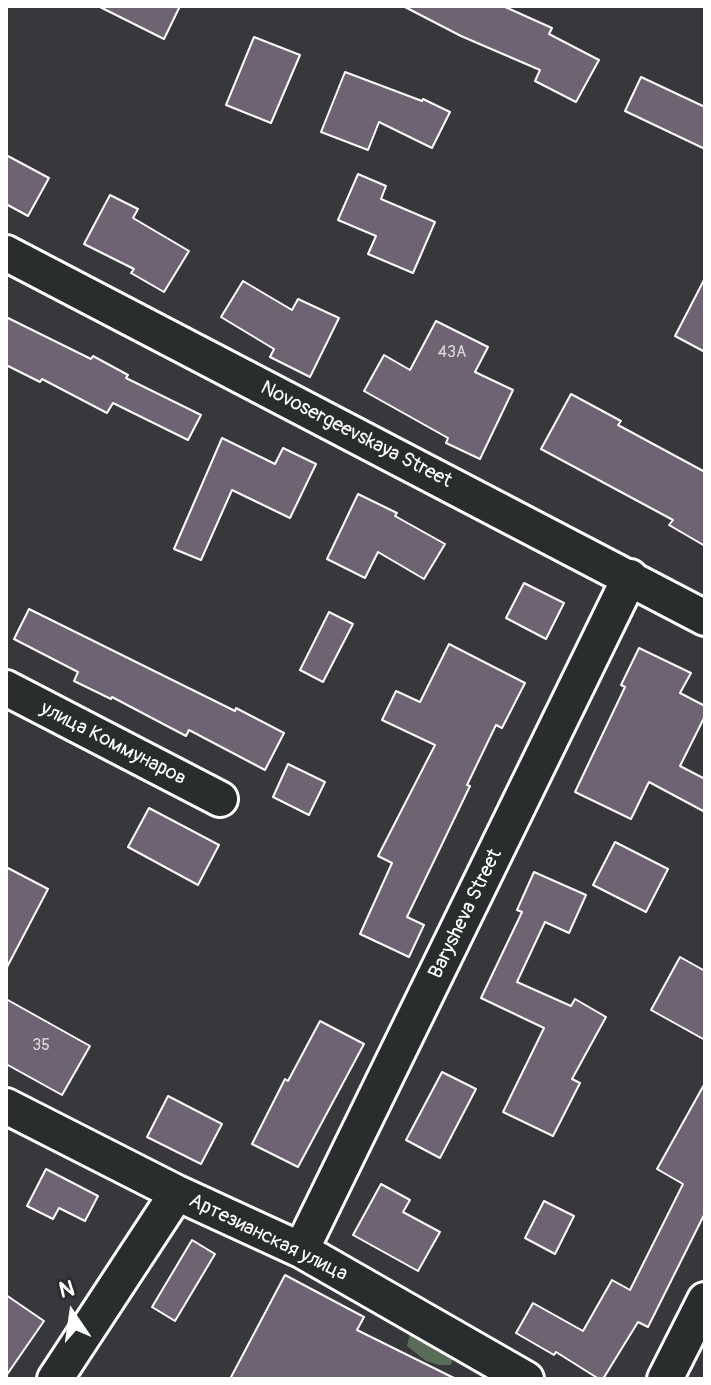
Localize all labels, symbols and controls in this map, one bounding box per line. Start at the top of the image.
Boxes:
house number: 43А [438,343,466,363]
street label: Novosergeevskaya Street [256,376,456,494]
street label: улица Коммунаров [36,697,190,791]
street label: Barysheva Street [424,845,508,983]
house number: 35 [32,1036,50,1056]
street label: Артезианская улица [185,1189,351,1287]
north arrow [32,1273,112,1353]
text: N [56,1274,77,1305]

